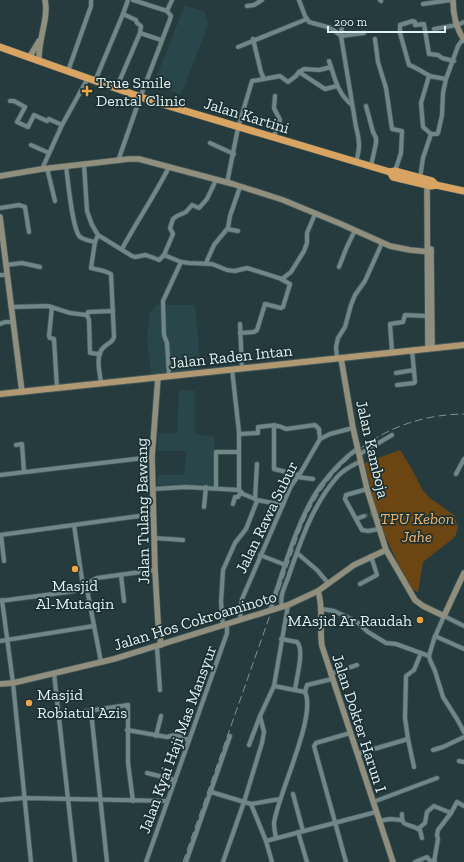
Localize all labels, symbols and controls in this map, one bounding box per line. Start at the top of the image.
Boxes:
scale bar [328,8,445,34]
text: 200 m [334,15,368,29]
place label: True Smile Dental Clinic [96,73,186,110]
marker: True Smile Dental Clinic [81,85,93,97]
street label: Jalan Kartini [202,94,292,138]
street label: Jalan Raden Intan [169,341,294,372]
street label: Jalan Kamboja [352,398,393,500]
street label: Jalan Tulang Bawang [132,437,153,584]
street label: Jalan Rawa Subur [231,458,302,576]
park label: TPU Kebon Jahe [380,509,454,546]
marker: Masjid Al-Mutaqin [70,564,80,574]
place label: Masjid Al-Mutaqin [36,576,115,613]
street label: Jalan Hos Cokroaminoto [111,587,279,654]
place label: MAsjid Ar Raudah [288,611,412,630]
marker: MAsjid Ar Raudah [415,615,425,625]
street label: Jalan Kyai Haji Mas Mansyur [135,642,220,836]
street label: Jalan Dokter Harun I [328,652,391,795]
place label: Masjid Robiatul Azis [37,685,127,722]
marker: Masjid Robiatul Azis [24,698,34,708]

